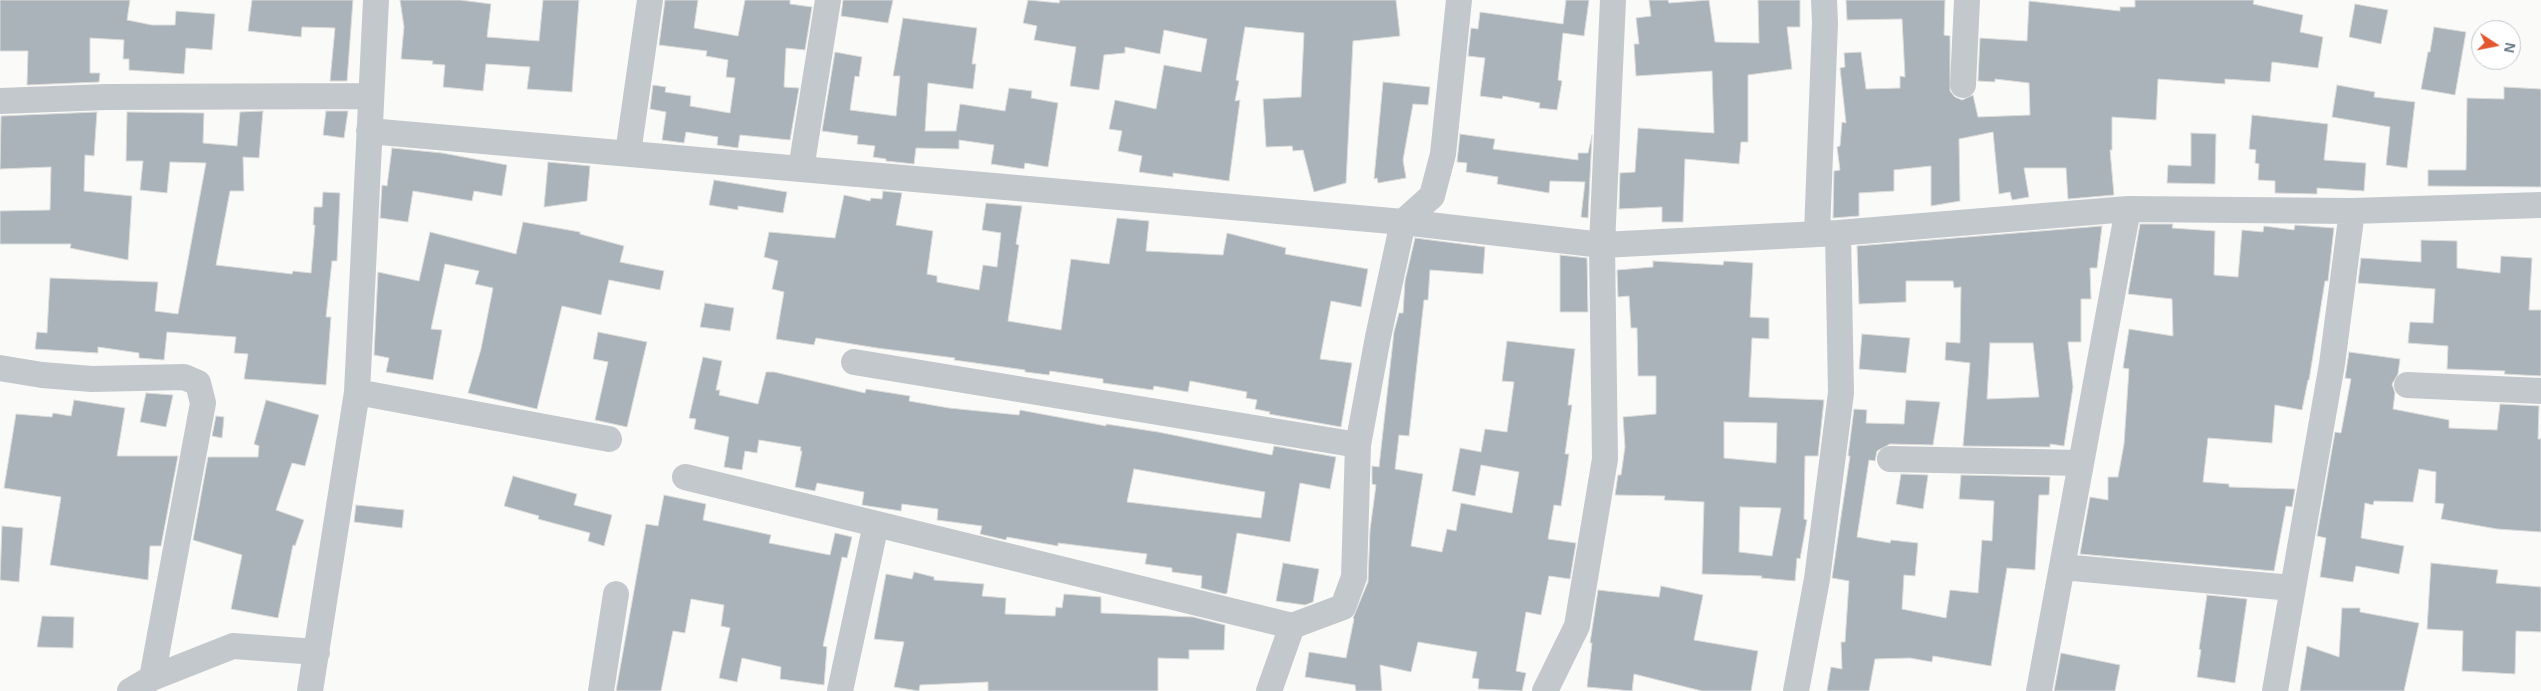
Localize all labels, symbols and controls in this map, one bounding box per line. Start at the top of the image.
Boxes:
north arrow [2471,20,2521,70]
text: N [2501,41,2519,54]

